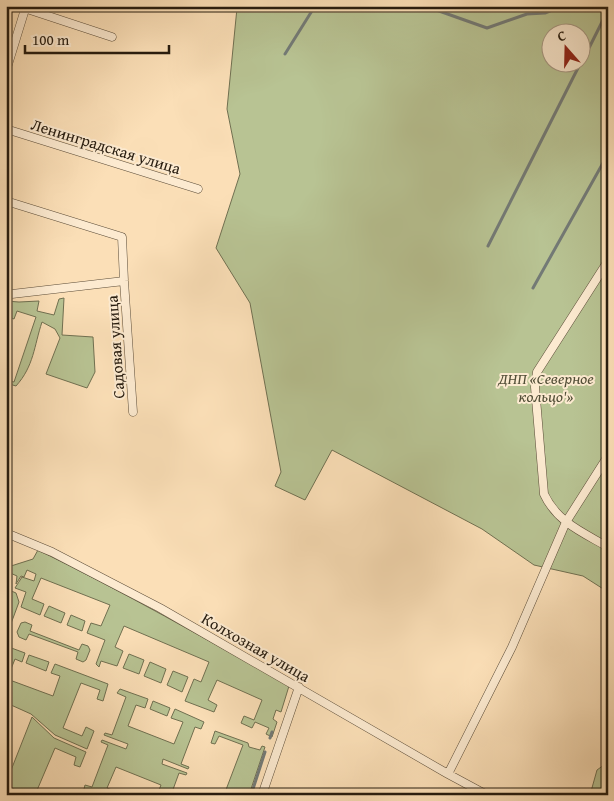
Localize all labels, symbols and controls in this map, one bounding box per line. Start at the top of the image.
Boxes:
scale bar [25,22,169,54]
north arrow [542,22,592,72]
text: С [554,25,569,47]
text: 100 m [32,29,70,50]
street label: Ленинградская улица [28,112,184,180]
street label: Садовая улица [99,294,131,399]
park label: ДНП «Северное кольцо'» [497,366,594,408]
street label: Колхозная улица [197,606,315,688]

